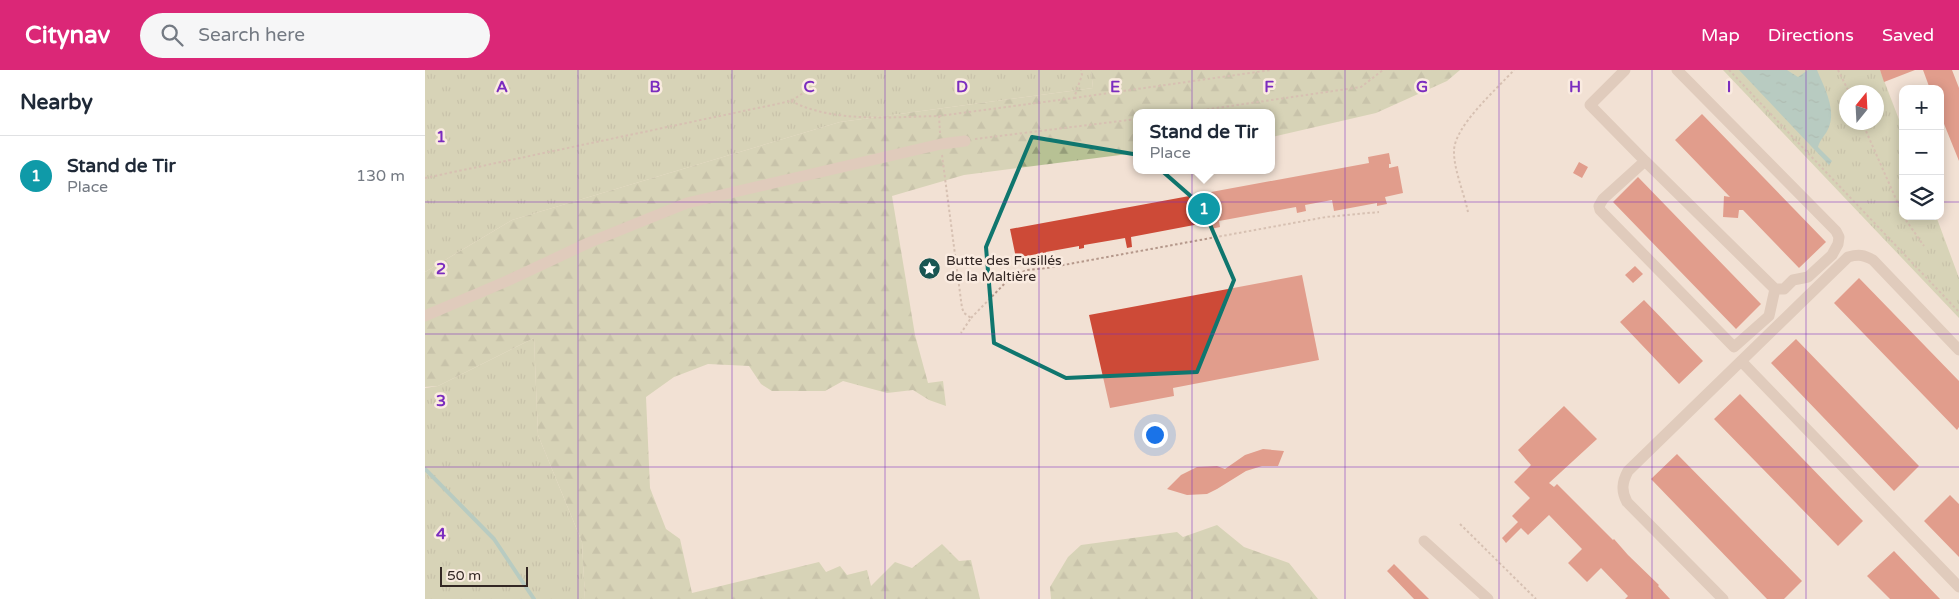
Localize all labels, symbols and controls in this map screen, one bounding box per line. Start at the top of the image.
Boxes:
search box [140,13,490,58]
text: Citynav [25,21,110,50]
icon: search [158,21,186,49]
text: Search here [198,24,305,46]
text: Map [1701,24,1740,46]
text: Directions [1768,24,1854,46]
text: Saved [1882,24,1934,46]
text: A [496,77,508,97]
text: B [649,77,661,97]
text: C [803,77,815,97]
text: D [956,77,968,97]
text: E [1110,77,1120,97]
text: F [1264,77,1274,97]
text: G [1416,77,1428,97]
text: H [1569,77,1581,97]
text: I [1727,77,1731,97]
north arrow [1839,85,1884,130]
map controls [1899,85,1944,220]
button: + [1899,85,1944,130]
text: Nearby [20,90,93,115]
popup [1133,109,1275,174]
text: Stand de Tir [1150,121,1258,143]
text: 1 [436,127,446,147]
button: − [1899,130,1944,175]
text: Place [1150,143,1191,163]
text: Stand de Tir [67,155,176,177]
text: 1 [31,166,41,186]
text: 130 m [356,166,405,186]
button: layers [1899,175,1944,220]
text: Place [67,177,108,197]
pin: 1 [1188,190,1220,228]
place label: Butte des Fusillés de la Maltière [946,252,1062,285]
place icon: Butte des Fusillés de la Maltière [918,256,942,280]
text: 2 [436,259,446,279]
text: 3 [436,391,446,411]
your location [1142,422,1168,448]
text: 4 [436,524,446,544]
scale bar [440,564,527,587]
text: 50 m [447,567,481,584]

